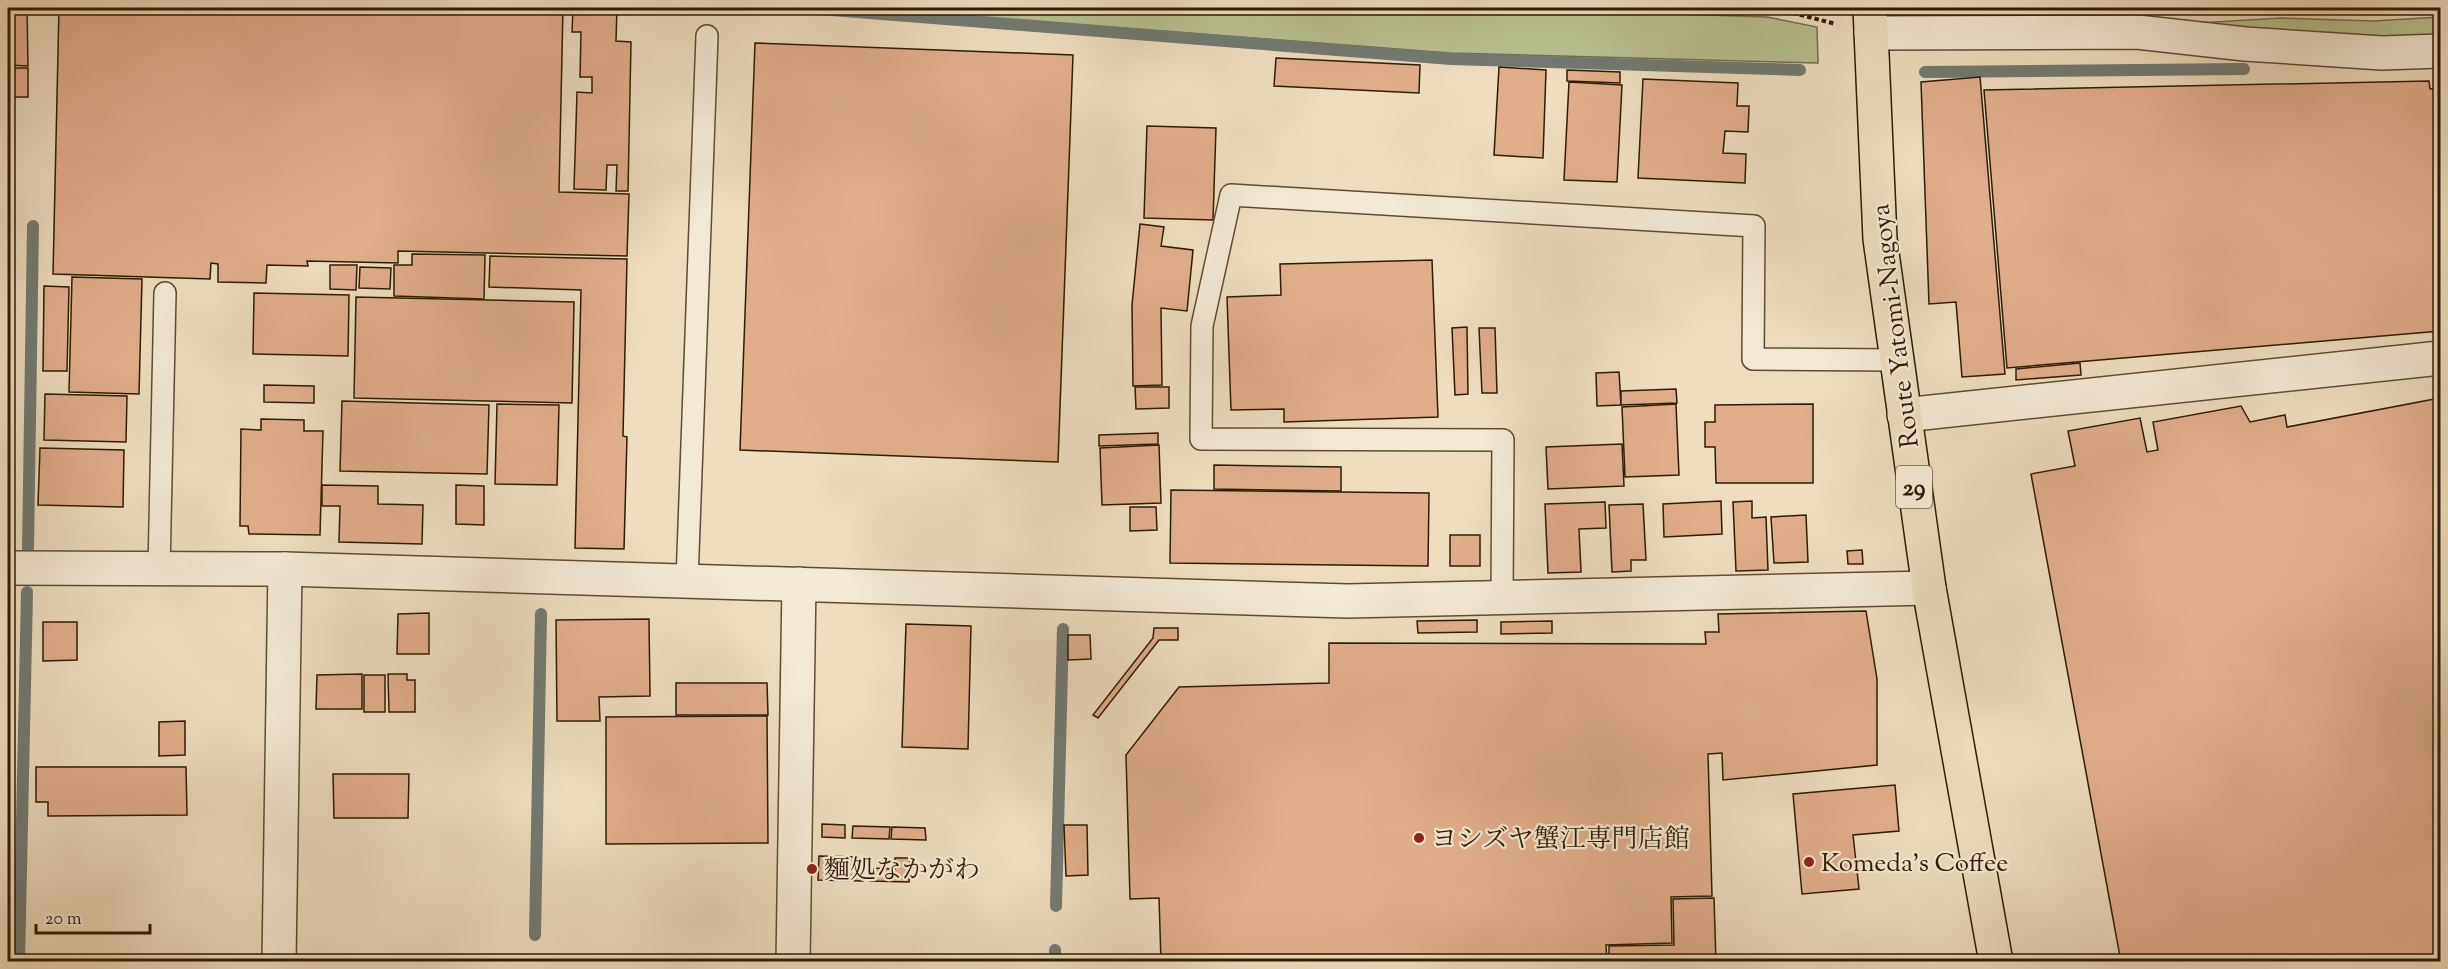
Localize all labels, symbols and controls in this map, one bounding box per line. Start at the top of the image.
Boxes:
street label: Route Yatomi-Nagoya [1863,202,1930,450]
road number: 29 [1896,466,1932,508]
place label: ヨシズヤ蟹江専門店館 [1431,822,1690,859]
marker: ヨシズヤ蟹江専門店館 [1412,831,1426,845]
place label: Komeda's Coffee [1821,846,2008,883]
place label: 麵処なかがわ [824,853,980,890]
marker: Komeda's Coffee [1802,855,1816,869]
marker: 麵処なかがわ [805,862,819,876]
scale bar [36,897,150,935]
text: 20 m [45,907,82,933]

